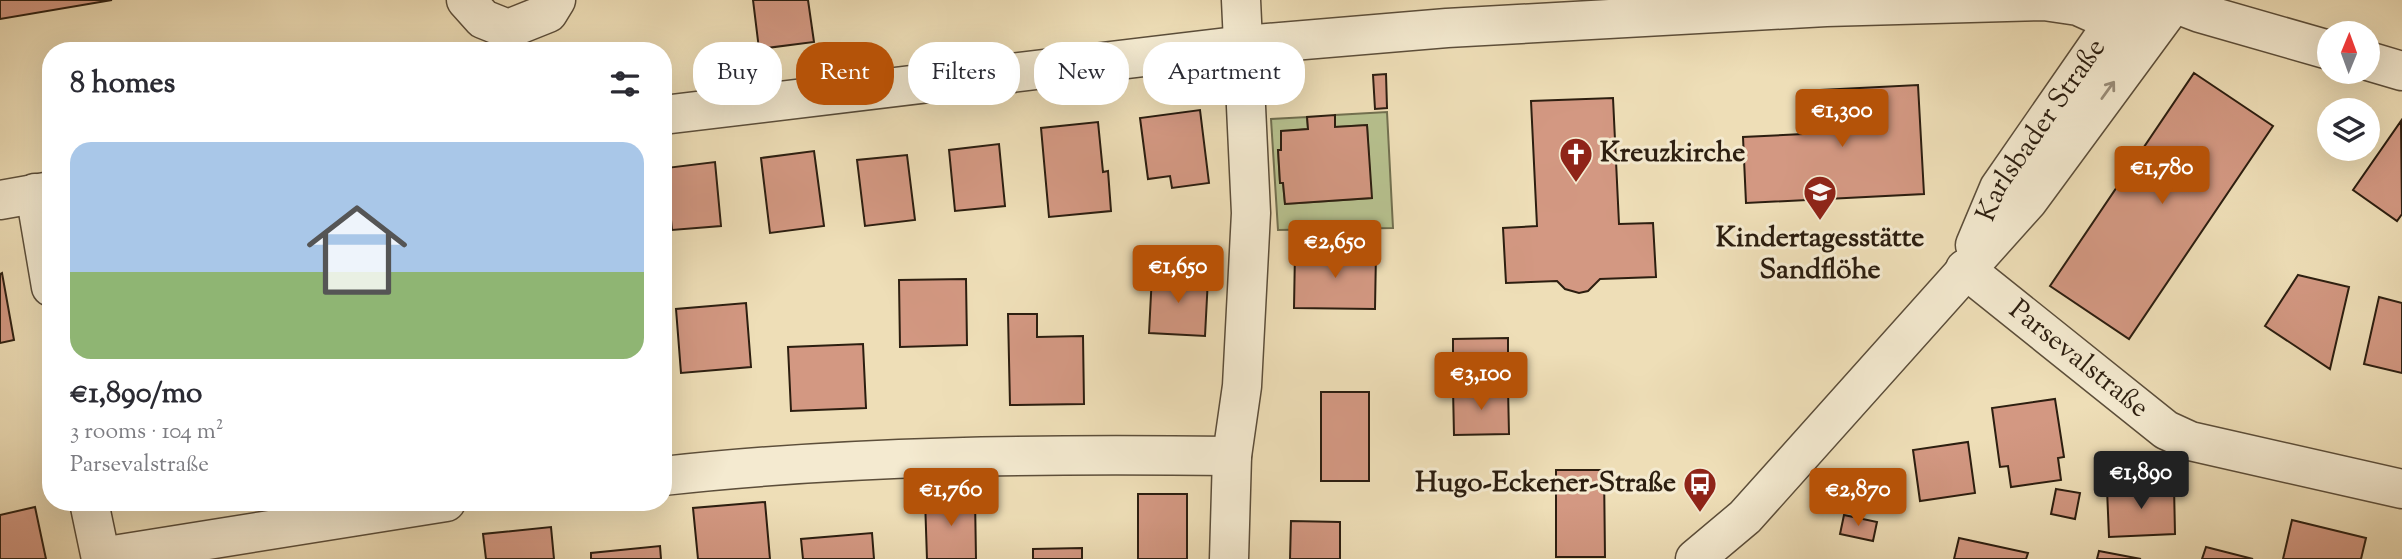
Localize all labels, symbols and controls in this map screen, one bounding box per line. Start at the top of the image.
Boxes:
north arrow [2317,21,2380,84]
map controls [2317,21,2380,161]
street label: Karlsbader Straße [1967,31,2116,228]
chip: Buy [693,42,782,105]
chip: Rent [796,42,894,105]
chip: Filters [908,42,1020,105]
chip: New [1034,42,1129,105]
chip: Apartment [1143,42,1305,105]
text: 8 homes [70,63,175,106]
icon: filters [606,65,644,103]
one-way arrow [2101,81,2116,100]
pin: €1,300 [1785,90,1899,149]
text: €1,300 [1811,95,1873,128]
button: layers [2317,98,2380,161]
place label: Kreuzkirche [1600,134,1745,174]
church icon: Kreuzkirche [1557,135,1595,184]
pin: €1,780 [2105,146,2219,206]
text: €1,780 [2131,152,2193,185]
school or university icon: Kindertagesstätte Sandflöhe [1801,173,1839,222]
icon: home [294,187,420,313]
place label: Kindertagesstätte Sandflöhe [1716,219,1924,291]
pin: €2,650 [1278,220,1392,280]
text: €2,650 [1304,226,1366,259]
pin: €1,650 [1121,246,1235,305]
text: €1,650 [1149,251,1207,284]
street label: Parsevalstraße [2000,291,2157,428]
pin: €3,100 [1424,352,1538,412]
text: €3,100 [1450,358,1512,391]
text: €1,890/mo [70,373,202,416]
text: 3 rooms · 104 m² [70,416,224,449]
text: Parsevalstraße [70,449,209,482]
pin: €1,890 [2084,452,2198,511]
text: €1,890 [2110,457,2172,490]
place label: Hugo-Eckener-Straße [1415,464,1676,504]
bus stop icon: Hugo-Eckener-Straße [1681,465,1719,514]
pin: €1,760 [894,468,1008,528]
pin: €2,870 [1801,468,1915,528]
text: €1,760 [920,474,982,507]
text: €2,870 [1825,474,1891,507]

